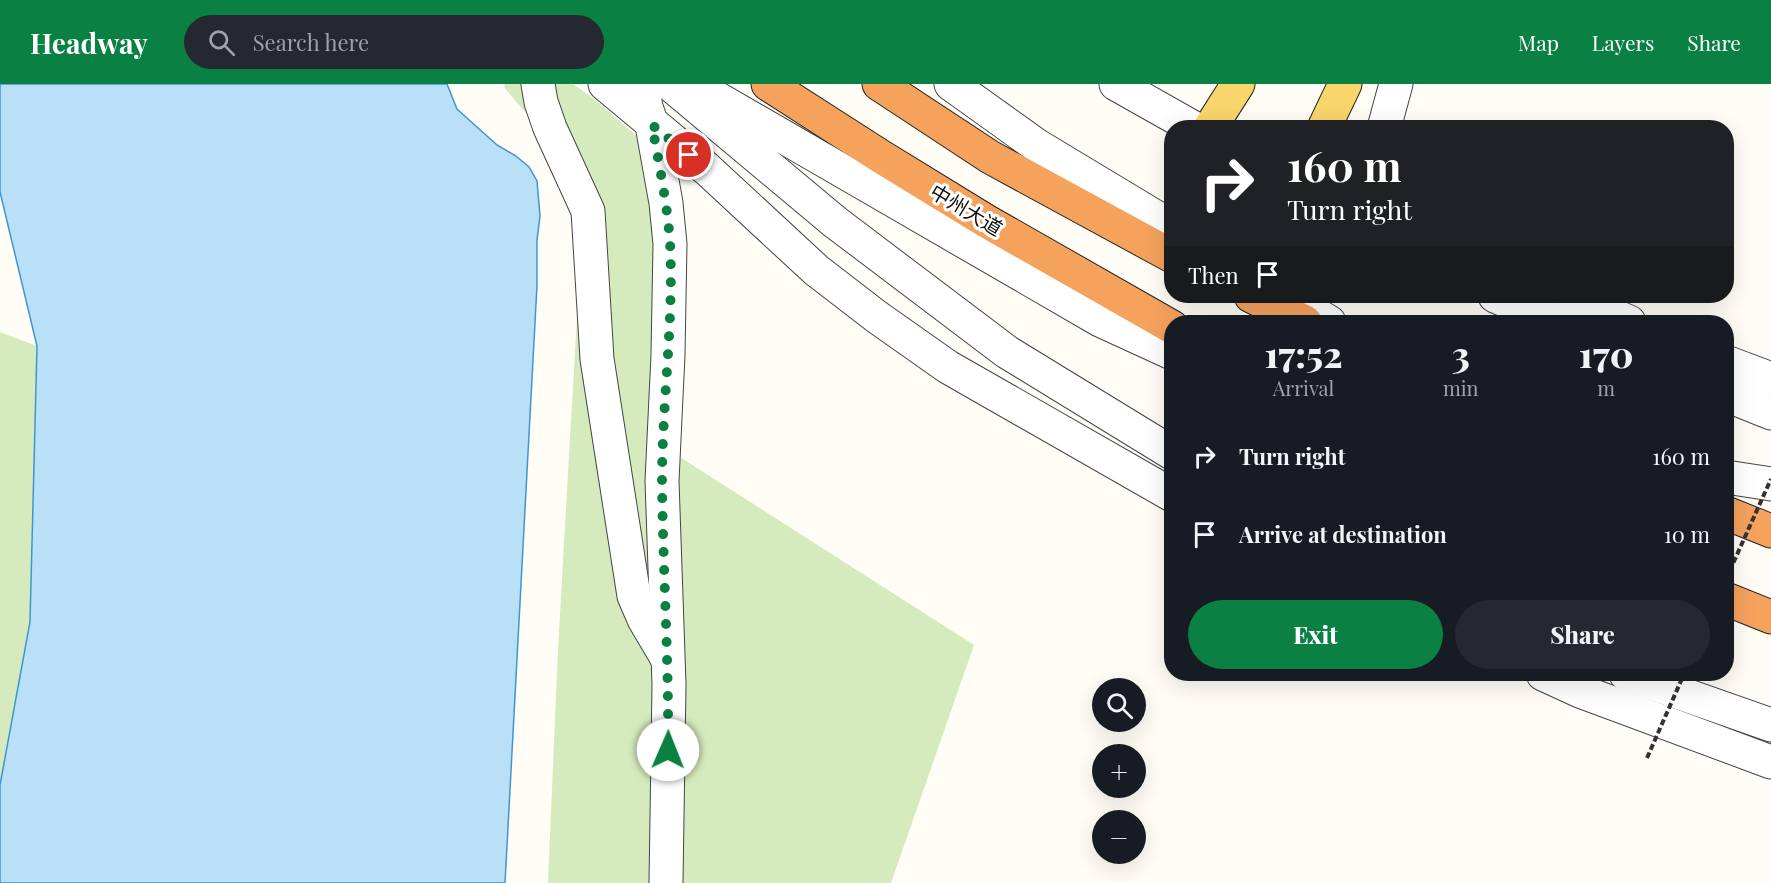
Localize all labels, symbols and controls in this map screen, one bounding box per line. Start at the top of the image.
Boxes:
search box [184,15,604,69]
text: Headway [30,24,148,61]
icon: search [205,26,238,59]
text: Search here [253,27,369,57]
text: Map [1518,28,1559,56]
text: Layers [1592,28,1654,56]
text: Share [1687,28,1741,56]
pin [663,129,714,180]
text: 160 m [1287,137,1402,193]
icon: arrive [672,138,705,171]
icon: right [1188,144,1266,222]
street label: 中州大道 [926,177,1008,241]
text: Turn right [1287,191,1412,227]
icon: arrive [1251,258,1284,291]
text: Then [1188,260,1239,290]
text: 17:52 [1264,329,1343,377]
text: 3 [1452,329,1470,377]
text: 170 [1579,329,1634,377]
text: Arrival [1273,374,1334,401]
text: min [1443,374,1478,401]
text: m [1597,374,1615,401]
icon: right [1188,440,1221,473]
text: Turn right [1239,441,1345,471]
text: 160 m [1652,441,1710,471]
icon: arrive [1188,518,1221,551]
text: Arrive at destination [1239,519,1447,549]
text: 10 m [1664,519,1710,549]
button: Exit [1188,600,1443,669]
button: Share [1455,600,1710,669]
map controls [1092,678,1146,864]
button: search [1092,678,1146,732]
position arrow [636,718,700,782]
button: + [1092,744,1146,798]
button: − [1092,810,1146,864]

